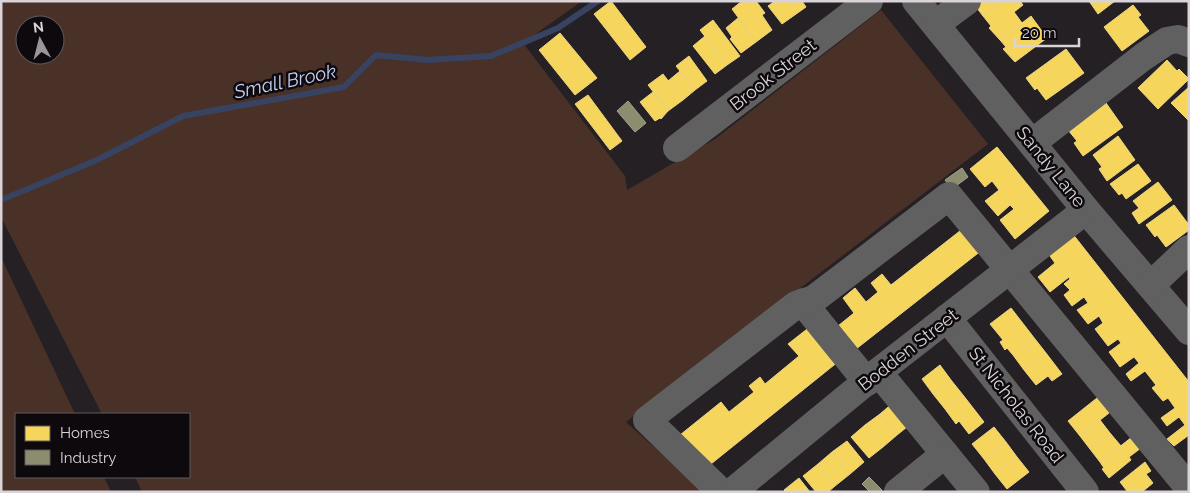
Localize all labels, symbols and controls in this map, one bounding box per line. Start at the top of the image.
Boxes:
north arrow [15,15,65,65]
scale bar [1015,15,1079,47]
text: N [32,19,45,36]
text: 20 m [1022,24,1057,42]
street label: Brook Street [725,34,820,115]
water label: Small Brook [231,59,338,103]
street label: Sandy Lane [1013,122,1091,212]
street label: Bodden Street [854,304,962,395]
street label: St Nicholas Road [965,342,1068,467]
legend [15,413,190,478]
text: Homes [60,424,110,442]
text: Industry [60,449,116,467]

